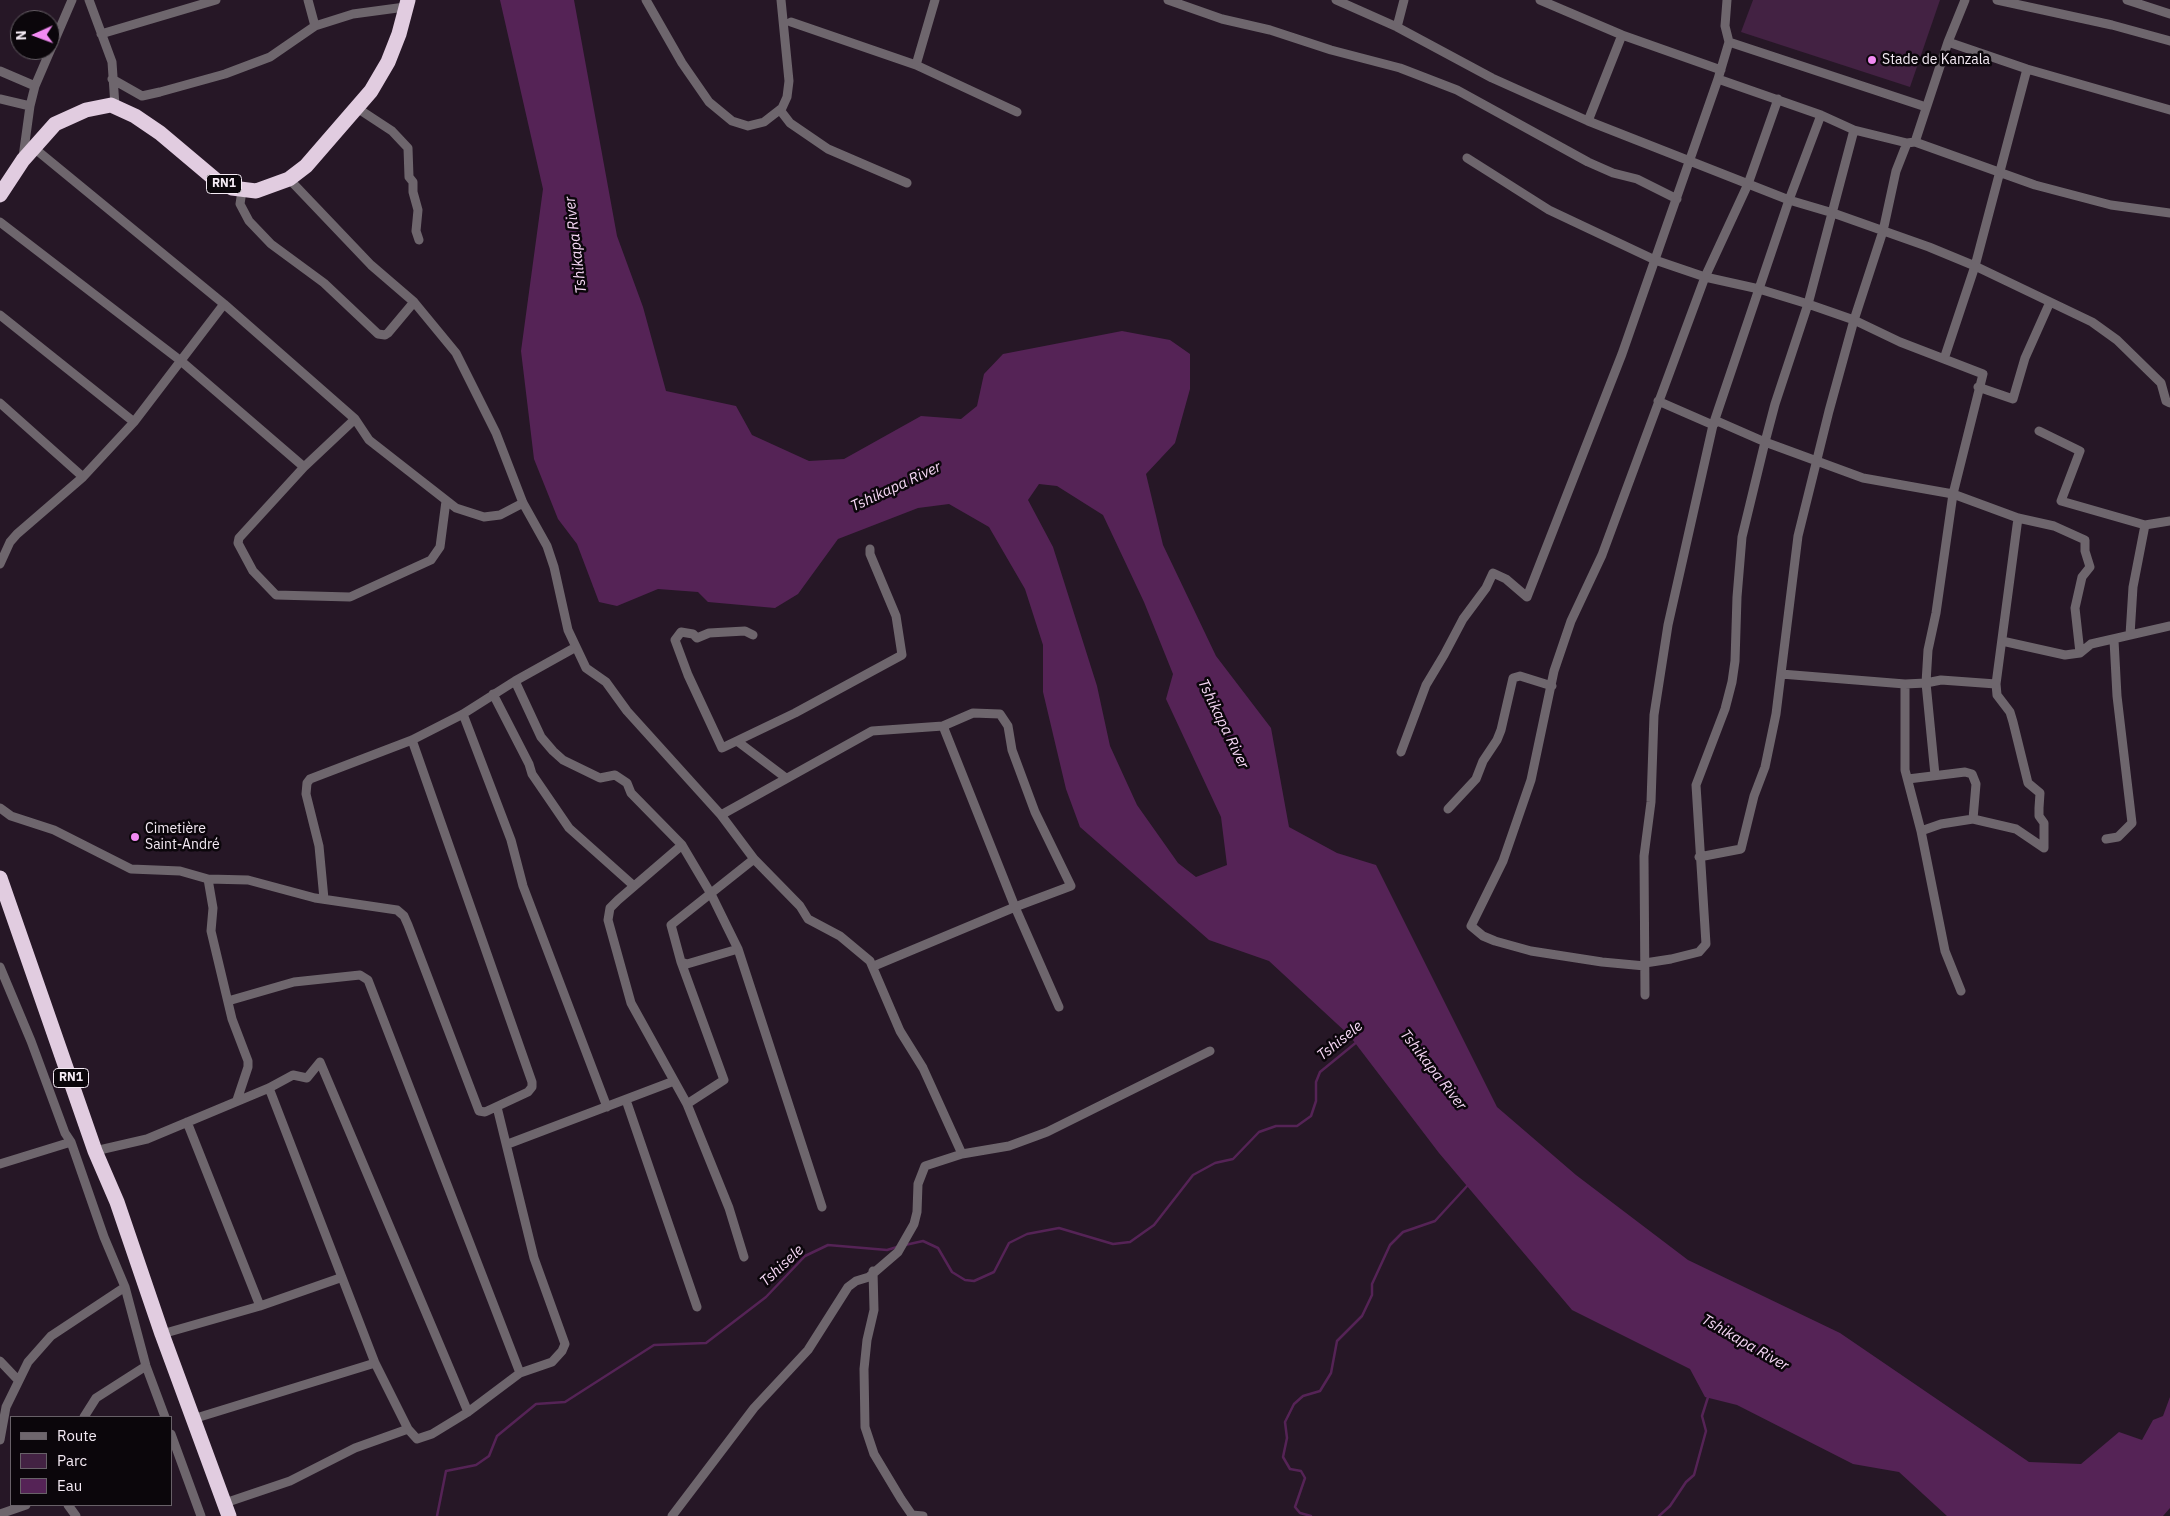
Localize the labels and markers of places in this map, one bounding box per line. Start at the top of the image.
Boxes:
place label: Stade de Kanzala [1882,52,1990,68]
marker: Stade de Kanzala [1866,54,1878,66]
place label: Cimetière Saint-André [145,821,220,854]
marker: Cimetière Saint-André [129,831,141,843]

